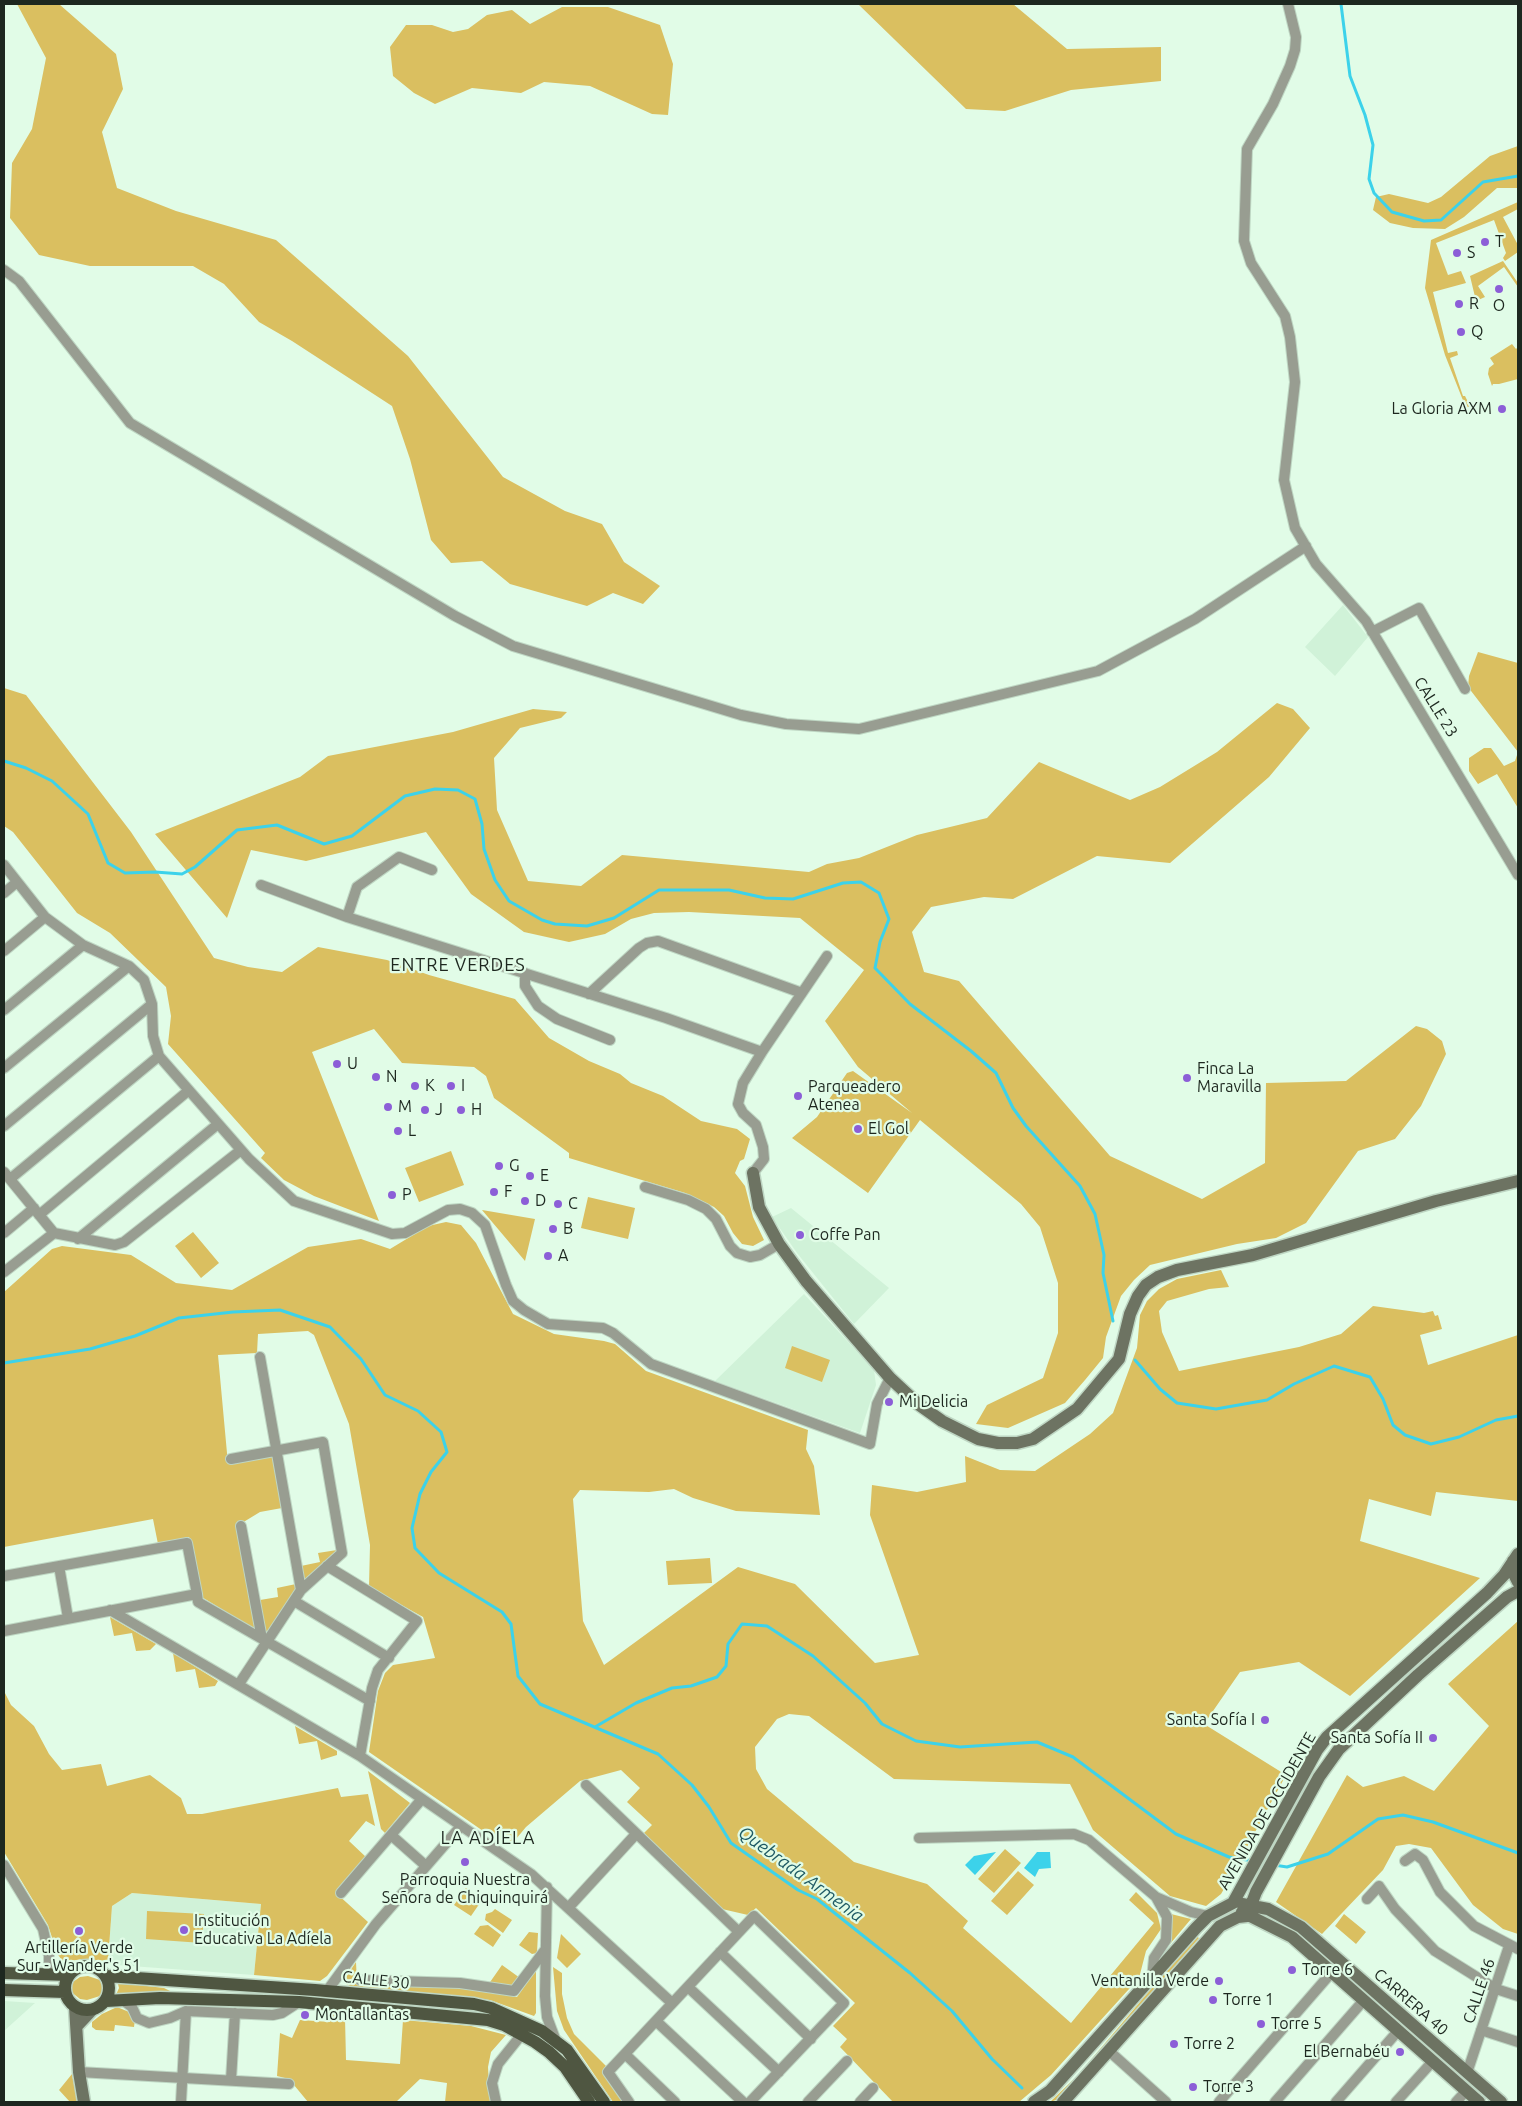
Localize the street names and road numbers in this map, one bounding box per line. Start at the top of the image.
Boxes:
street label: CALLE 23 [1410,673,1462,741]
street label: AVENIDA DE OCCIDENTE [1214,1729,1320,1893]
street label: CALLE 46 [1459,1956,1499,2026]
street label: CARRERA 40 [1370,1965,1452,2039]
street label: CALLE 30 [341,1967,411,1993]

